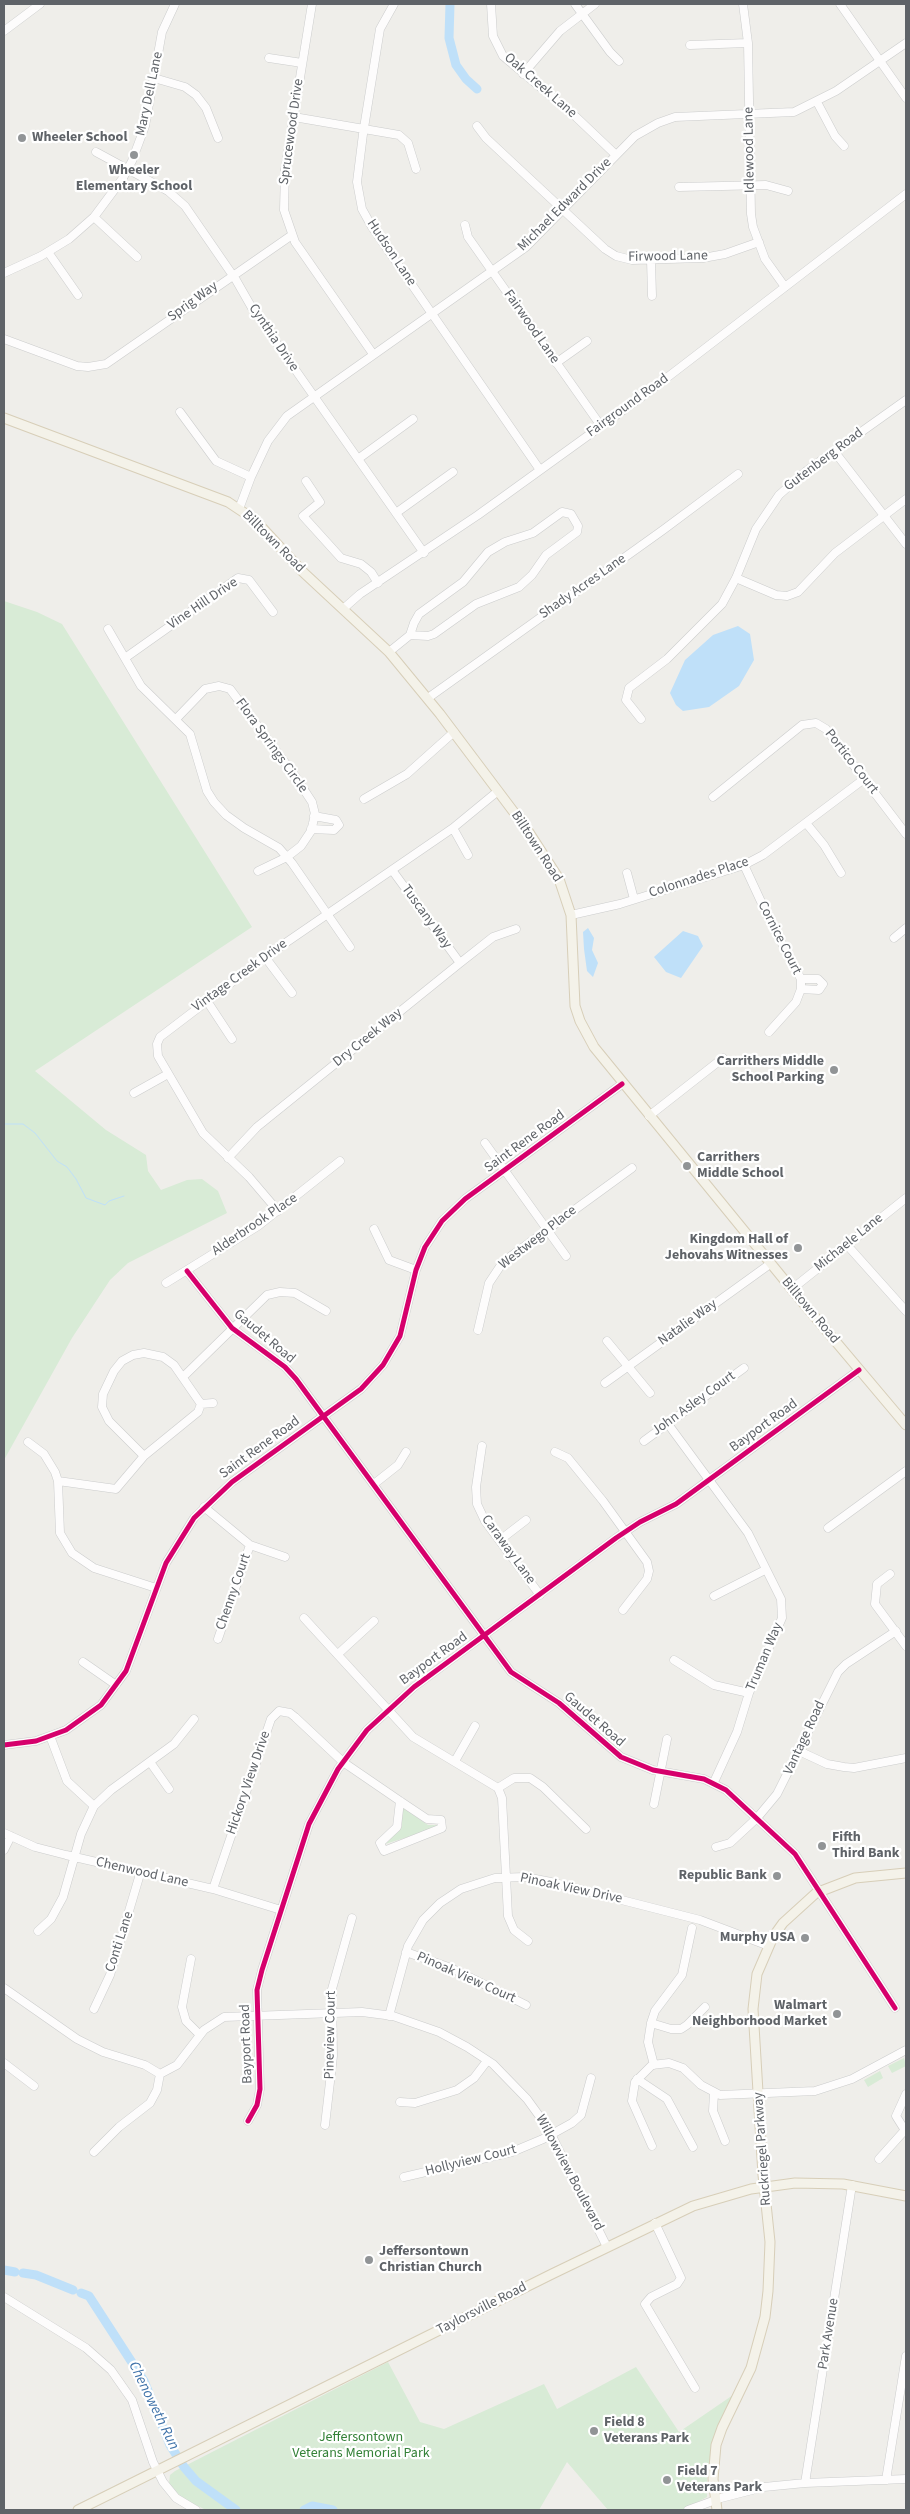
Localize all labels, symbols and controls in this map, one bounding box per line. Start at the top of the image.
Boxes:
street label: Mary Dell Lane [133,50,167,138]
street label: Oak Creek Lane [500,50,580,122]
street label: Sprucewood Drive [276,78,308,186]
street label: Idlewood Lane [741,107,759,193]
place label: Wheeler School [32,130,127,146]
marker: Wheeler School [16,132,28,144]
marker: Wheeler Elementary School [128,149,140,161]
street label: Michael Edward Drive [515,155,615,255]
place label: Wheeler Elementary School [76,163,192,196]
street label: Hudson Lane [363,216,419,290]
street label: Firwood Lane [628,248,708,266]
street label: Sprig Way [165,278,221,326]
street label: Fairwood Lane [499,287,563,367]
street label: Cynthia Drive [244,301,302,375]
street label: Fairground Road [584,371,672,441]
street label: Gutenberg Road [781,425,867,495]
street label: Billtown Road [238,507,308,577]
street label: Shady Acres Lane [536,551,630,623]
street label: Vine Hill Drive [165,574,241,634]
street label: Flora Springs Circle [231,696,311,796]
street label: Portico Court [821,726,881,798]
street label: Billtown Road [507,808,565,886]
street label: Colonnades Place [647,854,751,902]
street label: Tuscany Way [397,882,455,952]
street label: Cornice Court [753,898,805,978]
street label: Vintage Creek Drive [189,936,291,1016]
street label: Dry Creek Way [330,1005,406,1071]
place label: Carrithers Middle School Parking [717,1054,824,1086]
marker: Carrithers Middle School Parking [828,1064,840,1076]
street label: Saint Rene Road [481,1107,569,1177]
place label: Carrithers Middle School [697,1150,784,1182]
marker: Carrithers Middle School [681,1160,693,1172]
street label: Alderbrook Place [209,1190,301,1260]
street label: Westwego Place [496,1202,580,1274]
street label: Michaele Lane [811,1210,887,1276]
place label: Kingdom Hall of Jehovahs Witnesses [665,1232,788,1264]
marker: Kingdom Hall of Jehovahs Witnesses [792,1242,804,1254]
street label: Billtown Road [777,1274,843,1348]
street label: Natalie Way [655,1296,721,1350]
street label: Gaudet Road [230,1306,298,1368]
street label: John Asley Court [649,1368,739,1440]
street label: Bayport Road [727,1396,801,1456]
street label: Saint Rene Road [216,1413,304,1483]
street label: Caraway Lane [477,1512,539,1588]
street label: Chenny Court [213,1551,255,1633]
street label: Truman Way [743,1620,787,1694]
street label: Bayport Road [397,1629,471,1689]
street label: Gaudet Road [560,1689,628,1751]
street label: Vantage Road [781,1698,829,1778]
street label: Hickory View Drive [223,1729,275,1837]
place label: Fifth Third Bank [832,1830,899,1862]
marker: Fifth Third Bank [816,1840,828,1852]
street label: Chenwood Lane [94,1854,190,1892]
place label: Republic Bank [679,1868,767,1884]
street label: Pinoak View Drive [518,1870,624,1908]
marker: Republic Bank [771,1870,783,1882]
street label: Conti Lane [102,1910,138,1974]
place label: Murphy USA [720,1930,795,1946]
marker: Murphy USA [799,1932,811,1944]
street label: Pinoak View Court [414,1949,518,2007]
street label: Pineview Court [322,1991,340,2079]
place label: Walmart Neighborhood Market [692,1998,827,2030]
street label: Bayport Road [237,2004,257,2084]
marker: Walmart Neighborhood Market [831,2008,843,2020]
street label: Ruckriegel Parkway [751,2092,775,2206]
street label: Willowview Boulevard [531,2112,607,2234]
street label: Hollyview Court [424,2142,518,2180]
place label: Jeffersontown Christian Church [379,2244,482,2276]
marker: Jeffersontown Christian Church [363,2254,375,2266]
street label: Taylorsville Road [434,2279,530,2339]
street label: Park Avenue [815,2297,843,2371]
water label: Chenoweth Run [124,2359,182,2453]
place label: Field 8 Veterans Park [604,2415,689,2448]
marker: Field 8 Veterans Park [588,2425,600,2437]
park label: Jeffersontown Veterans Memorial Park [292,2430,430,2462]
place label: Field 7 Veterans Park [677,2464,762,2496]
marker: Field 7 Veterans Park [661,2474,673,2486]

